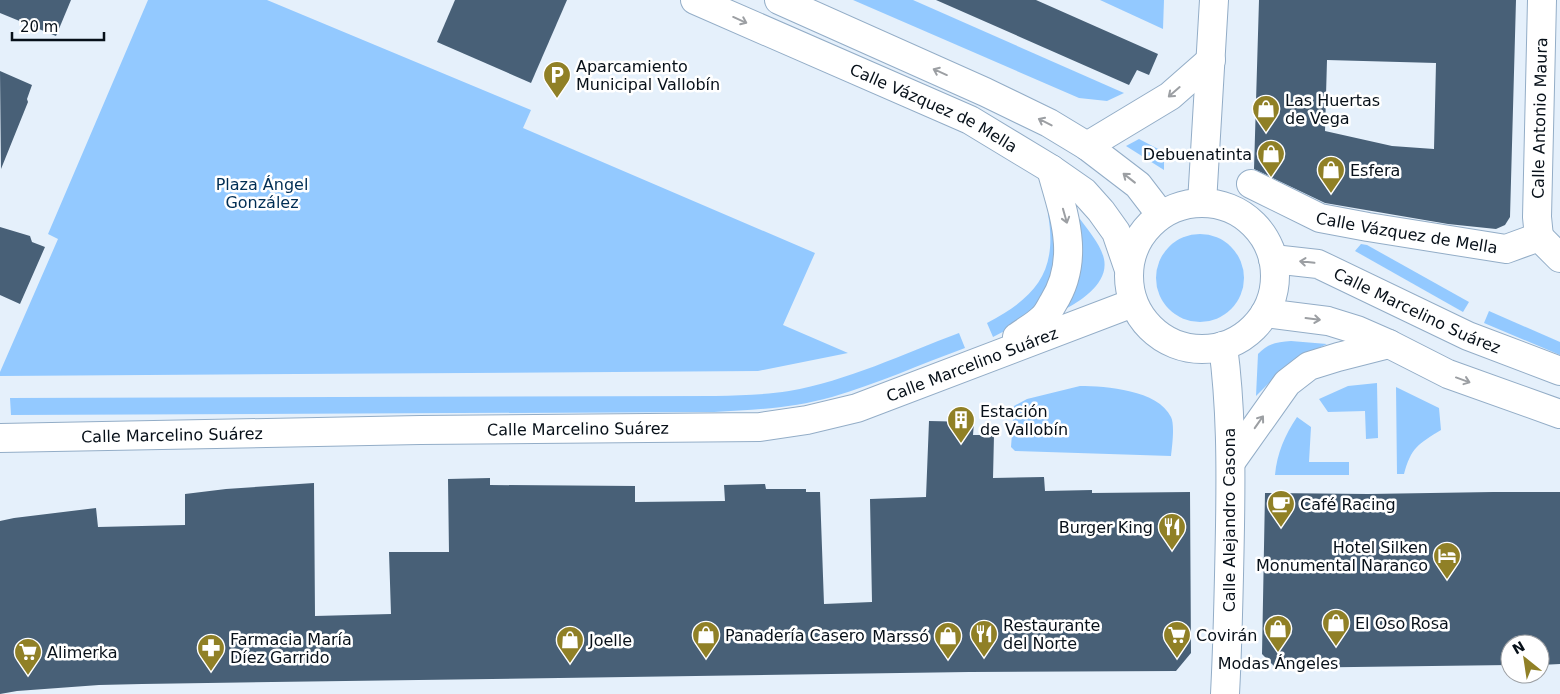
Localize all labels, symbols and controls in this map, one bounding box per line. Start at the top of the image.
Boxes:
scale bar [12,10,105,42]
one-way arrow [732,15,747,25]
text: 20 m [20,18,58,36]
street label: Calle Antonio Maura [1528,37,1551,199]
place label: Aparcamiento Municipal Vallobín [576,57,720,94]
parking icon: Aparcamiento Municipal Vallobín [542,60,572,99]
street label: Calle Vázquez de Mella [847,60,1021,156]
one-way arrow [933,67,948,77]
one-way arrow [1168,86,1181,98]
place label: Las Huertas de Vega [1285,91,1380,128]
shop icon: Las Huertas de Vega [1251,94,1281,133]
one-way arrow [1038,116,1053,126]
shop icon: Debuenatinta [1256,139,1286,178]
place label: Debuenatinta [1143,145,1252,164]
shop icon: Esfera [1316,155,1346,194]
place label: Esfera [1350,161,1400,180]
one-way arrow [1123,173,1136,184]
park label: Plaza Ángel González [216,175,308,212]
one-way arrow [1060,207,1070,223]
street label: Calle Vázquez de Mella [1314,208,1499,258]
one-way arrow [1299,258,1315,267]
street label: Calle Marcelino Suárez [1331,264,1503,358]
one-way arrow [1305,314,1321,324]
street label: Calle Marcelino Suárez [884,324,1060,406]
one-way arrow [1455,376,1470,385]
place label: Estación de Vallobín [980,402,1068,439]
building icon: Estación de Vallobín [946,405,976,444]
one-way arrow [1254,416,1264,430]
street label: Calle Marcelino Suárez [487,419,669,439]
street label: Calle Marcelino Suárez [81,424,263,446]
street label: Calle Alejandro Casona [1220,428,1239,612]
cafe icon: Café Racing [1266,489,1296,528]
place label: Café Racing [1300,495,1396,514]
restaurant icon: Burger King [1157,512,1187,551]
place label: Burger King [1059,518,1153,537]
place label: Hotel Silken Monumental Naranco [1256,538,1428,575]
hotel icon: Hotel Silken Monumental Naranco [1432,541,1462,580]
shop icon: El Oso Rosa [1321,608,1351,647]
shop icon: Modas Ángeles [1263,614,1293,653]
place label: El Oso Rosa [1355,614,1449,633]
place label: Restaurante del Norte [1003,616,1100,653]
restaurant icon: Restaurante del Norte [969,619,999,658]
shop icon: Panadería Casero [691,620,721,659]
supermarket icon: Covirán [1162,620,1192,659]
shop icon: Marssó [933,621,963,660]
shop icon: Joelle [555,625,585,664]
place label: Panadería Casero [725,626,865,645]
place label: Covirán [1196,626,1257,645]
place label: Marssó [872,627,929,646]
place label: Farmacia María Díez Garrido [230,630,352,667]
place label: Joelle [588,631,632,650]
pharmacy icon: Farmacia María Díez Garrido [196,633,226,672]
north arrow [1500,634,1550,684]
supermarket icon: Alimerka [13,637,43,676]
text: N [1509,638,1528,658]
place label: Alimerka [47,643,118,662]
place label: Modas Ángeles [1218,654,1338,673]

